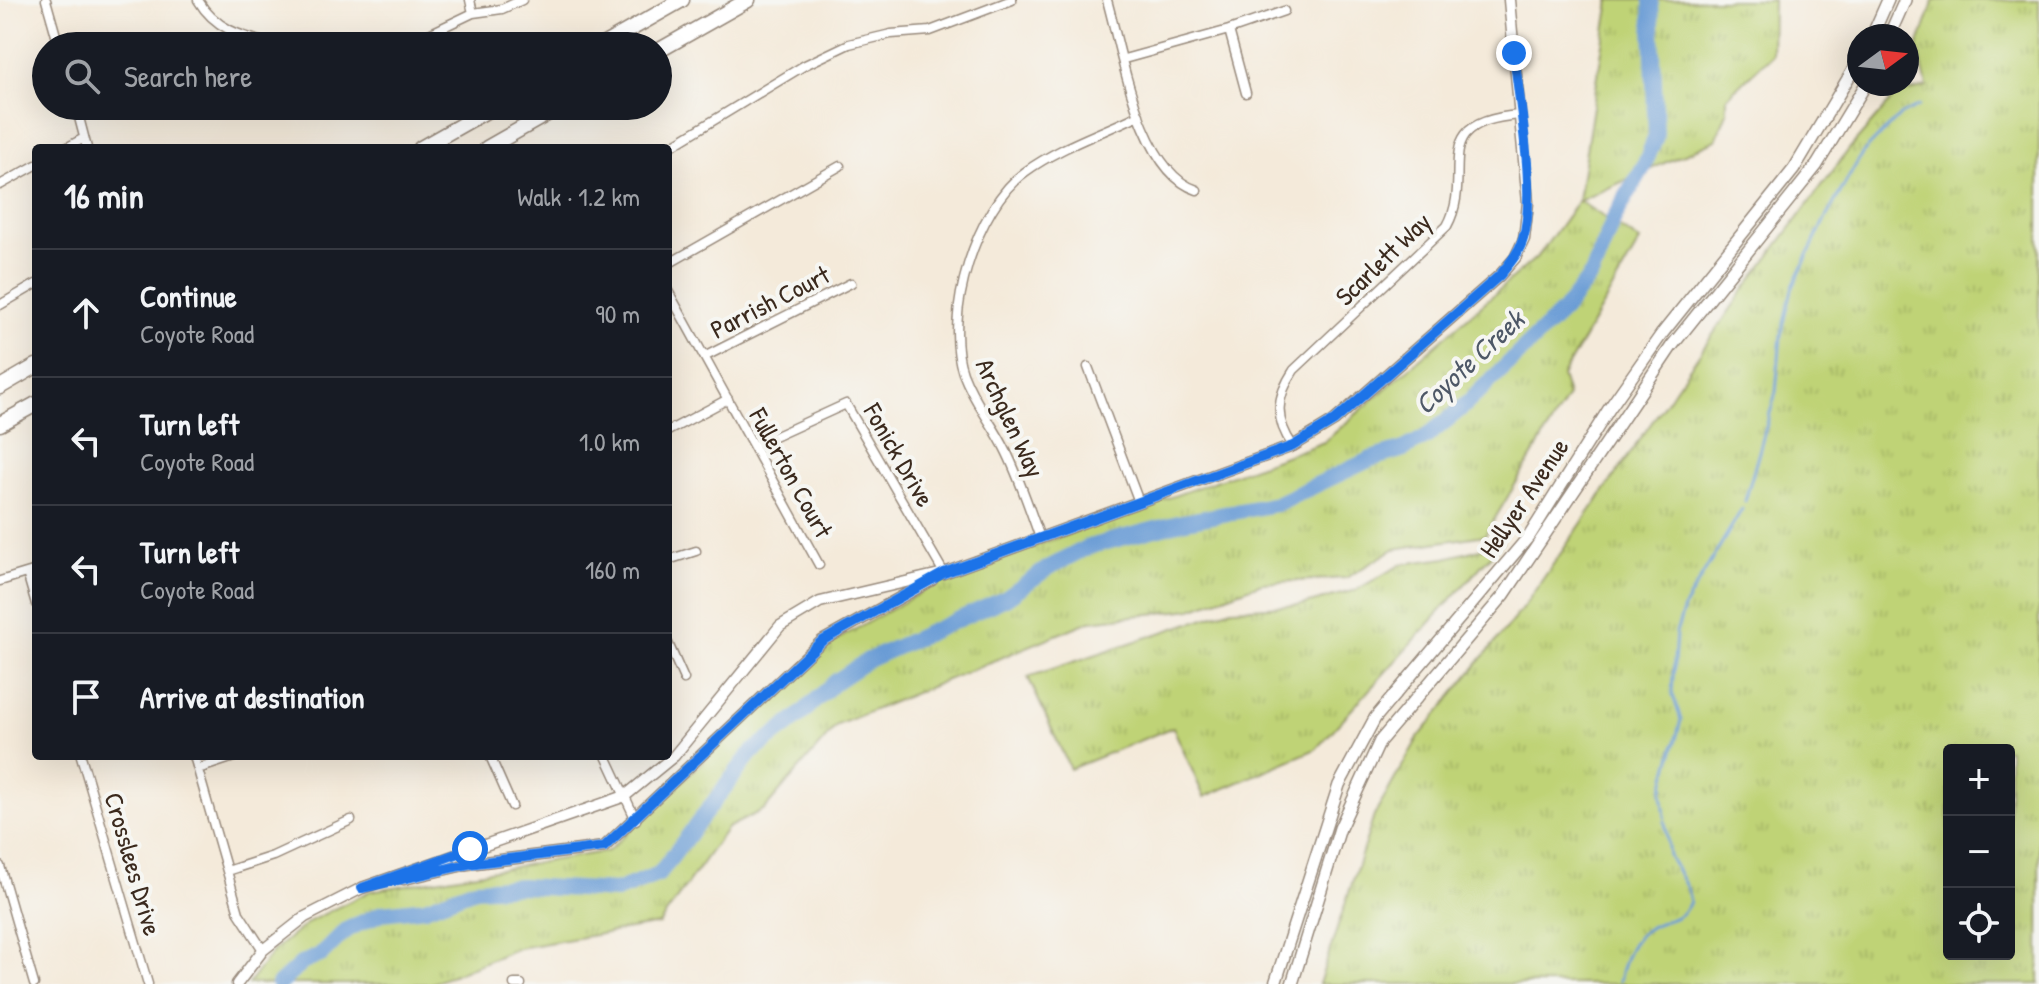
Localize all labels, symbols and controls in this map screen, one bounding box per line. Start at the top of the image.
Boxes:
north arrow [1847,24,1919,96]
search box [32,32,672,120]
route end [1496,35,1532,71]
icon: search [60,54,104,98]
text: Search here [124,56,252,96]
text: 16 min [64,173,144,219]
text: Walk · 1.2 km [517,179,640,214]
street label: Scarlett Way [1327,204,1438,313]
street label: Parrish Court [704,256,836,347]
text: Continue [140,276,237,316]
icon: ahead [64,291,108,335]
text: 90 m [595,296,640,331]
water label: Coyote Creek [1406,300,1534,423]
text: Coyote Road [140,316,254,351]
street label: Archglen Way [968,353,1053,483]
street label: Fonick Drive [855,396,943,513]
street label: Fullerton Court [741,401,842,545]
text: Turn left [140,404,239,444]
icon: left [64,419,108,463]
text: 1.0 km [579,424,640,459]
street label: Hellyer Avenue [1471,431,1576,564]
text: Coyote Road [140,444,254,479]
text: Turn left [140,532,239,572]
icon: left [64,547,108,591]
text: 160 m [585,552,640,587]
text: Coyote Road [140,572,254,607]
icon: arrive [64,675,108,719]
text: Arrive at destination [140,677,365,717]
map controls [1943,744,2015,960]
button: + [1943,744,2015,816]
street label: Crosslees Drive [96,788,171,939]
button: − [1943,816,2015,888]
route start [452,831,488,867]
button: locate [1943,888,2015,960]

